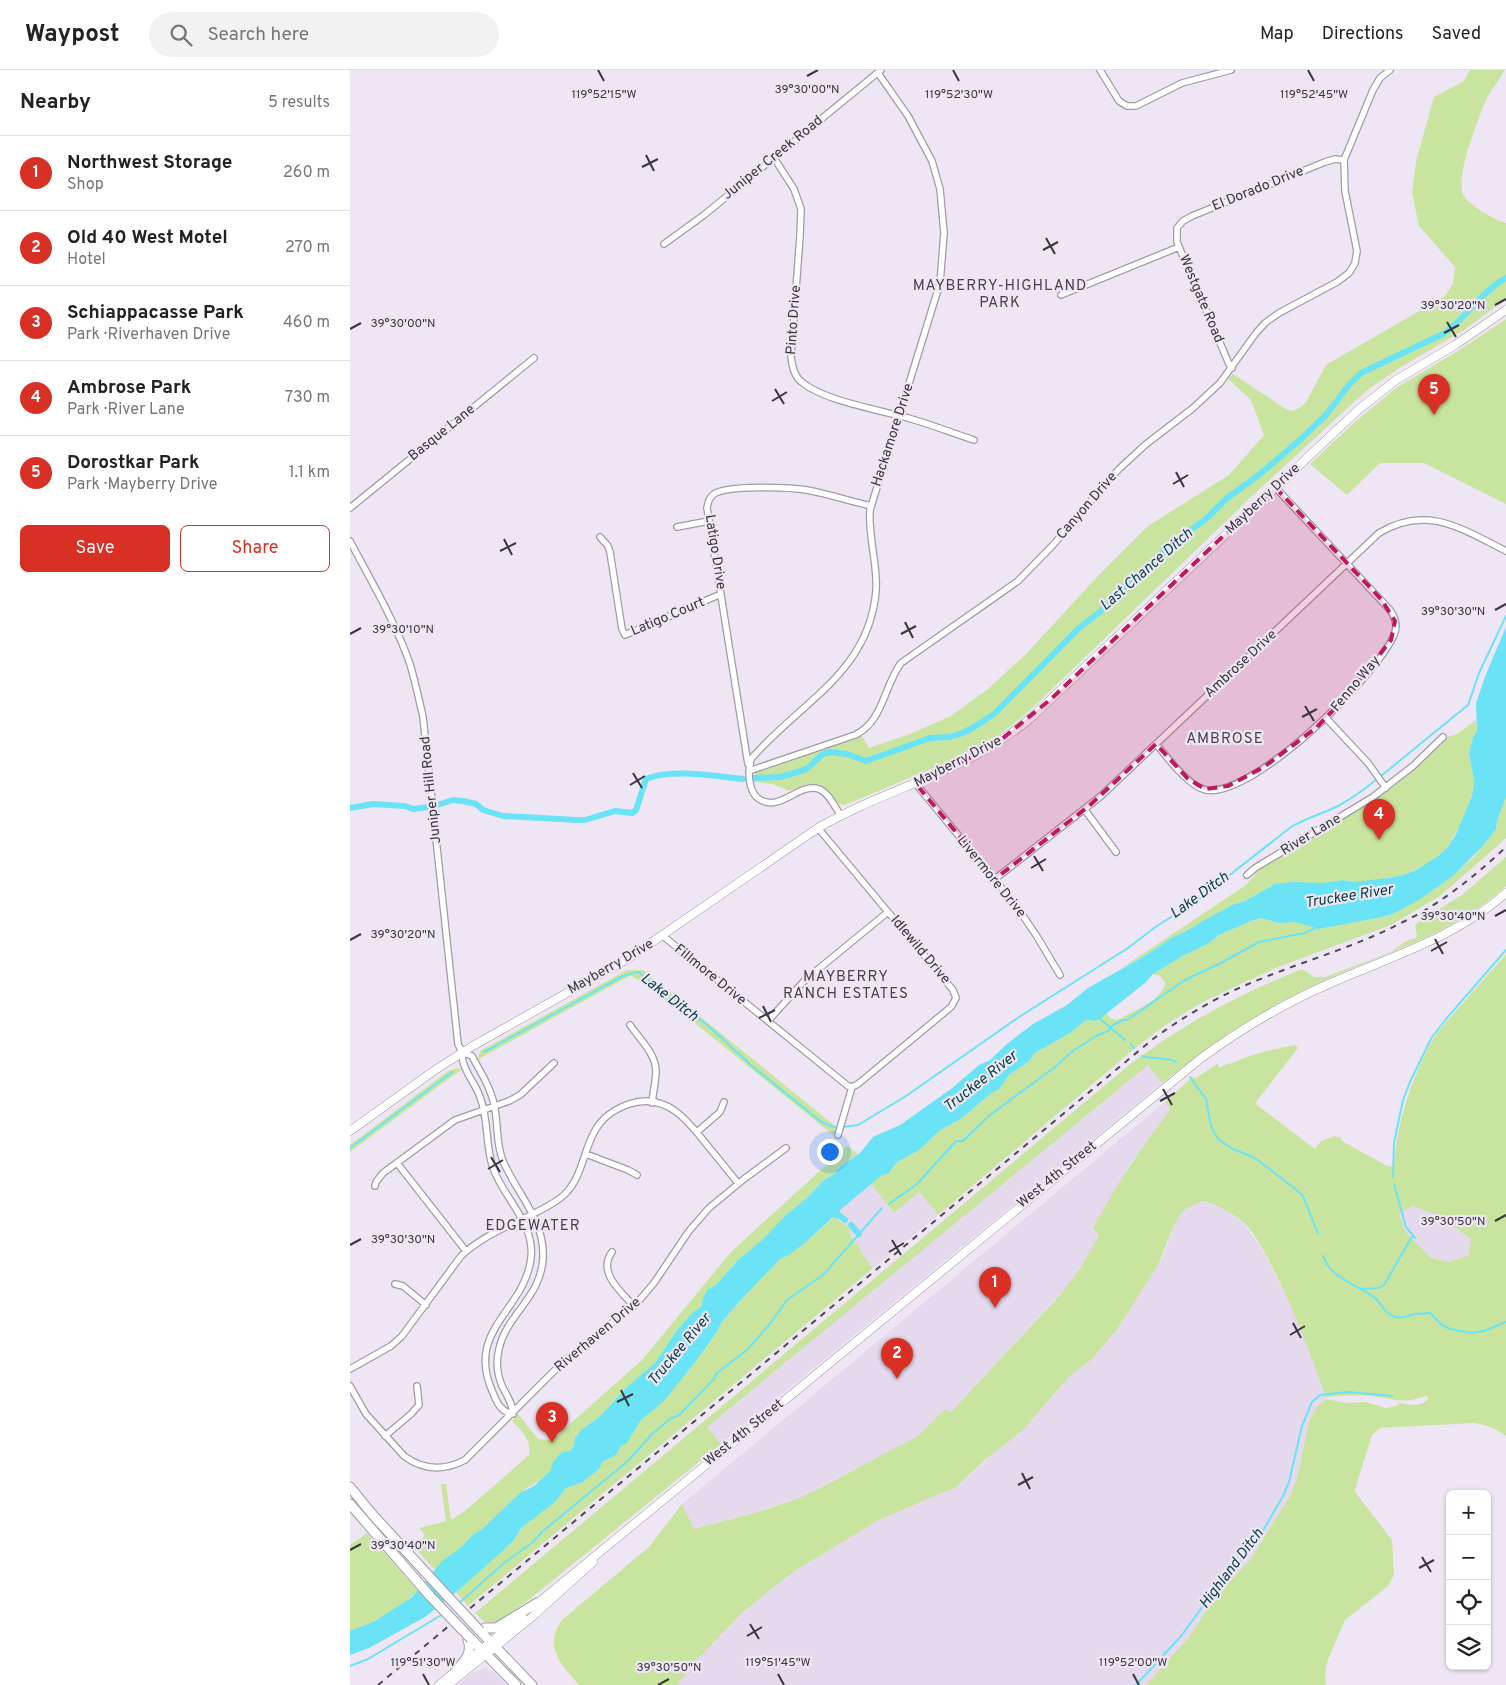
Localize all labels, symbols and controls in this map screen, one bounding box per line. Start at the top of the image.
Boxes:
search box [149,12,499,57]
text: Waypost [25,20,119,50]
icon: search [167,21,195,49]
text: Search here [207,23,309,47]
text: Map [1260,23,1294,46]
text: Directions [1322,23,1404,46]
text: Saved [1432,23,1481,46]
text: 39°30'00"N [774,82,840,98]
text: 119°52'15"W [571,87,637,103]
text: 119°52'30"W [925,87,993,103]
text: 119°52'45"W [1280,87,1348,103]
text: Nearby [20,89,91,116]
text: 5 results [268,93,330,113]
street label: Juniper Creek Road [719,112,827,204]
text: Northwest Storage [67,151,232,175]
text: 1 [33,163,39,183]
text: 260 m [283,163,330,183]
street label: El Dorado Drive [1210,163,1306,215]
text: Shop [67,175,104,195]
text: Old 40 West Motel [67,226,228,250]
text: 2 [31,238,41,258]
text: 270 m [285,238,330,258]
text: Hotel [67,250,106,270]
street label: Westgate Road [1175,252,1227,346]
district label: MAYBERRY-HIGHLAND PARK [913,277,1087,313]
street label: Pinto Drive [783,285,805,355]
text: 39°30'20"N [1421,298,1485,314]
text: Schiappacasse Park [67,301,244,325]
text: 3 [31,313,41,333]
text: 460 m [283,313,330,333]
text: 39°30'00"N [370,316,436,332]
text: Park · Riverhaven Drive [67,325,230,345]
pin: 5 [1418,374,1450,415]
text: Ambrose Park [67,376,191,400]
street label: Hackamore Drive [868,381,918,489]
text: 4 [31,388,41,408]
text: 730 m [285,388,330,408]
text: Park · River Lane [67,400,185,420]
street label: Basque Lane [405,401,479,465]
text: Dorostkar Park [67,451,200,475]
street label: Mayberry Drive [1222,460,1304,538]
text: 5 [31,463,41,483]
text: 1.1 km [289,463,330,483]
street label: Canyon Drive [1053,469,1121,543]
text: Park · Mayberry Drive [67,475,217,495]
street label: Latigo Drive [701,513,729,591]
water label: Last Chance Ditch [1097,524,1197,616]
button: Save [20,525,170,572]
button: Share [180,525,330,572]
street label: Latigo Court [629,594,707,640]
text: 39°30'30"N [1421,604,1485,620]
text: 39°30'10"N [372,622,434,638]
street label: Ambrose Drive [1201,626,1281,702]
street label: Fenno Way [1328,653,1384,715]
district label: AMBROSE [1186,730,1264,749]
street label: Mayberry Drive [911,733,1005,791]
street label: Juniper Hill Road [417,735,445,845]
pin: 4 [1363,799,1395,840]
street label: River Lane [1278,810,1344,860]
street label: Livermore Drive [953,833,1029,921]
water label: Lake Ditch [1167,868,1233,924]
water label: Truckee River [1304,880,1395,913]
text: 39°30'40"N [1421,909,1485,925]
street label: Idlewild Drive [886,912,954,988]
text: 39°30'20"N [371,927,435,943]
street label: Mayberry Drive [565,936,657,998]
street label: Fillmore Drive [671,941,749,1009]
district label: MAYBERRY RANCH ESTATES [783,968,909,1004]
water label: Lake Ditch [636,970,702,1026]
water label: Truckee River [940,1046,1023,1117]
street label: West 4th Street [1014,1138,1100,1212]
your location [817,1139,843,1165]
text: 39°30'50"N [1421,1214,1485,1230]
district label: EDGEWATER [485,1217,581,1236]
text: 39°30'30"N [371,1232,435,1248]
pin: 1 [979,1267,1011,1308]
street label: Riverhaven Drive [551,1294,645,1376]
water label: Truckee River [644,1309,717,1390]
pin: 2 [881,1338,913,1379]
street label: West 4th Street [701,1396,787,1470]
pin: 3 [536,1402,568,1443]
map controls [1446,1490,1491,1670]
button: + [1446,1490,1491,1535]
water label: Highland Ditch [1196,1525,1268,1613]
button: − [1446,1535,1491,1580]
text: 39°30'40"N [371,1538,435,1554]
button: locate [1446,1580,1491,1625]
button: layers [1446,1625,1491,1670]
text: 119°51'30"W [390,1655,456,1671]
text: 119°51'45"W [745,1655,811,1671]
text: 119°52'00"W [1099,1655,1167,1671]
text: 39°30'50"N [637,1660,701,1676]

